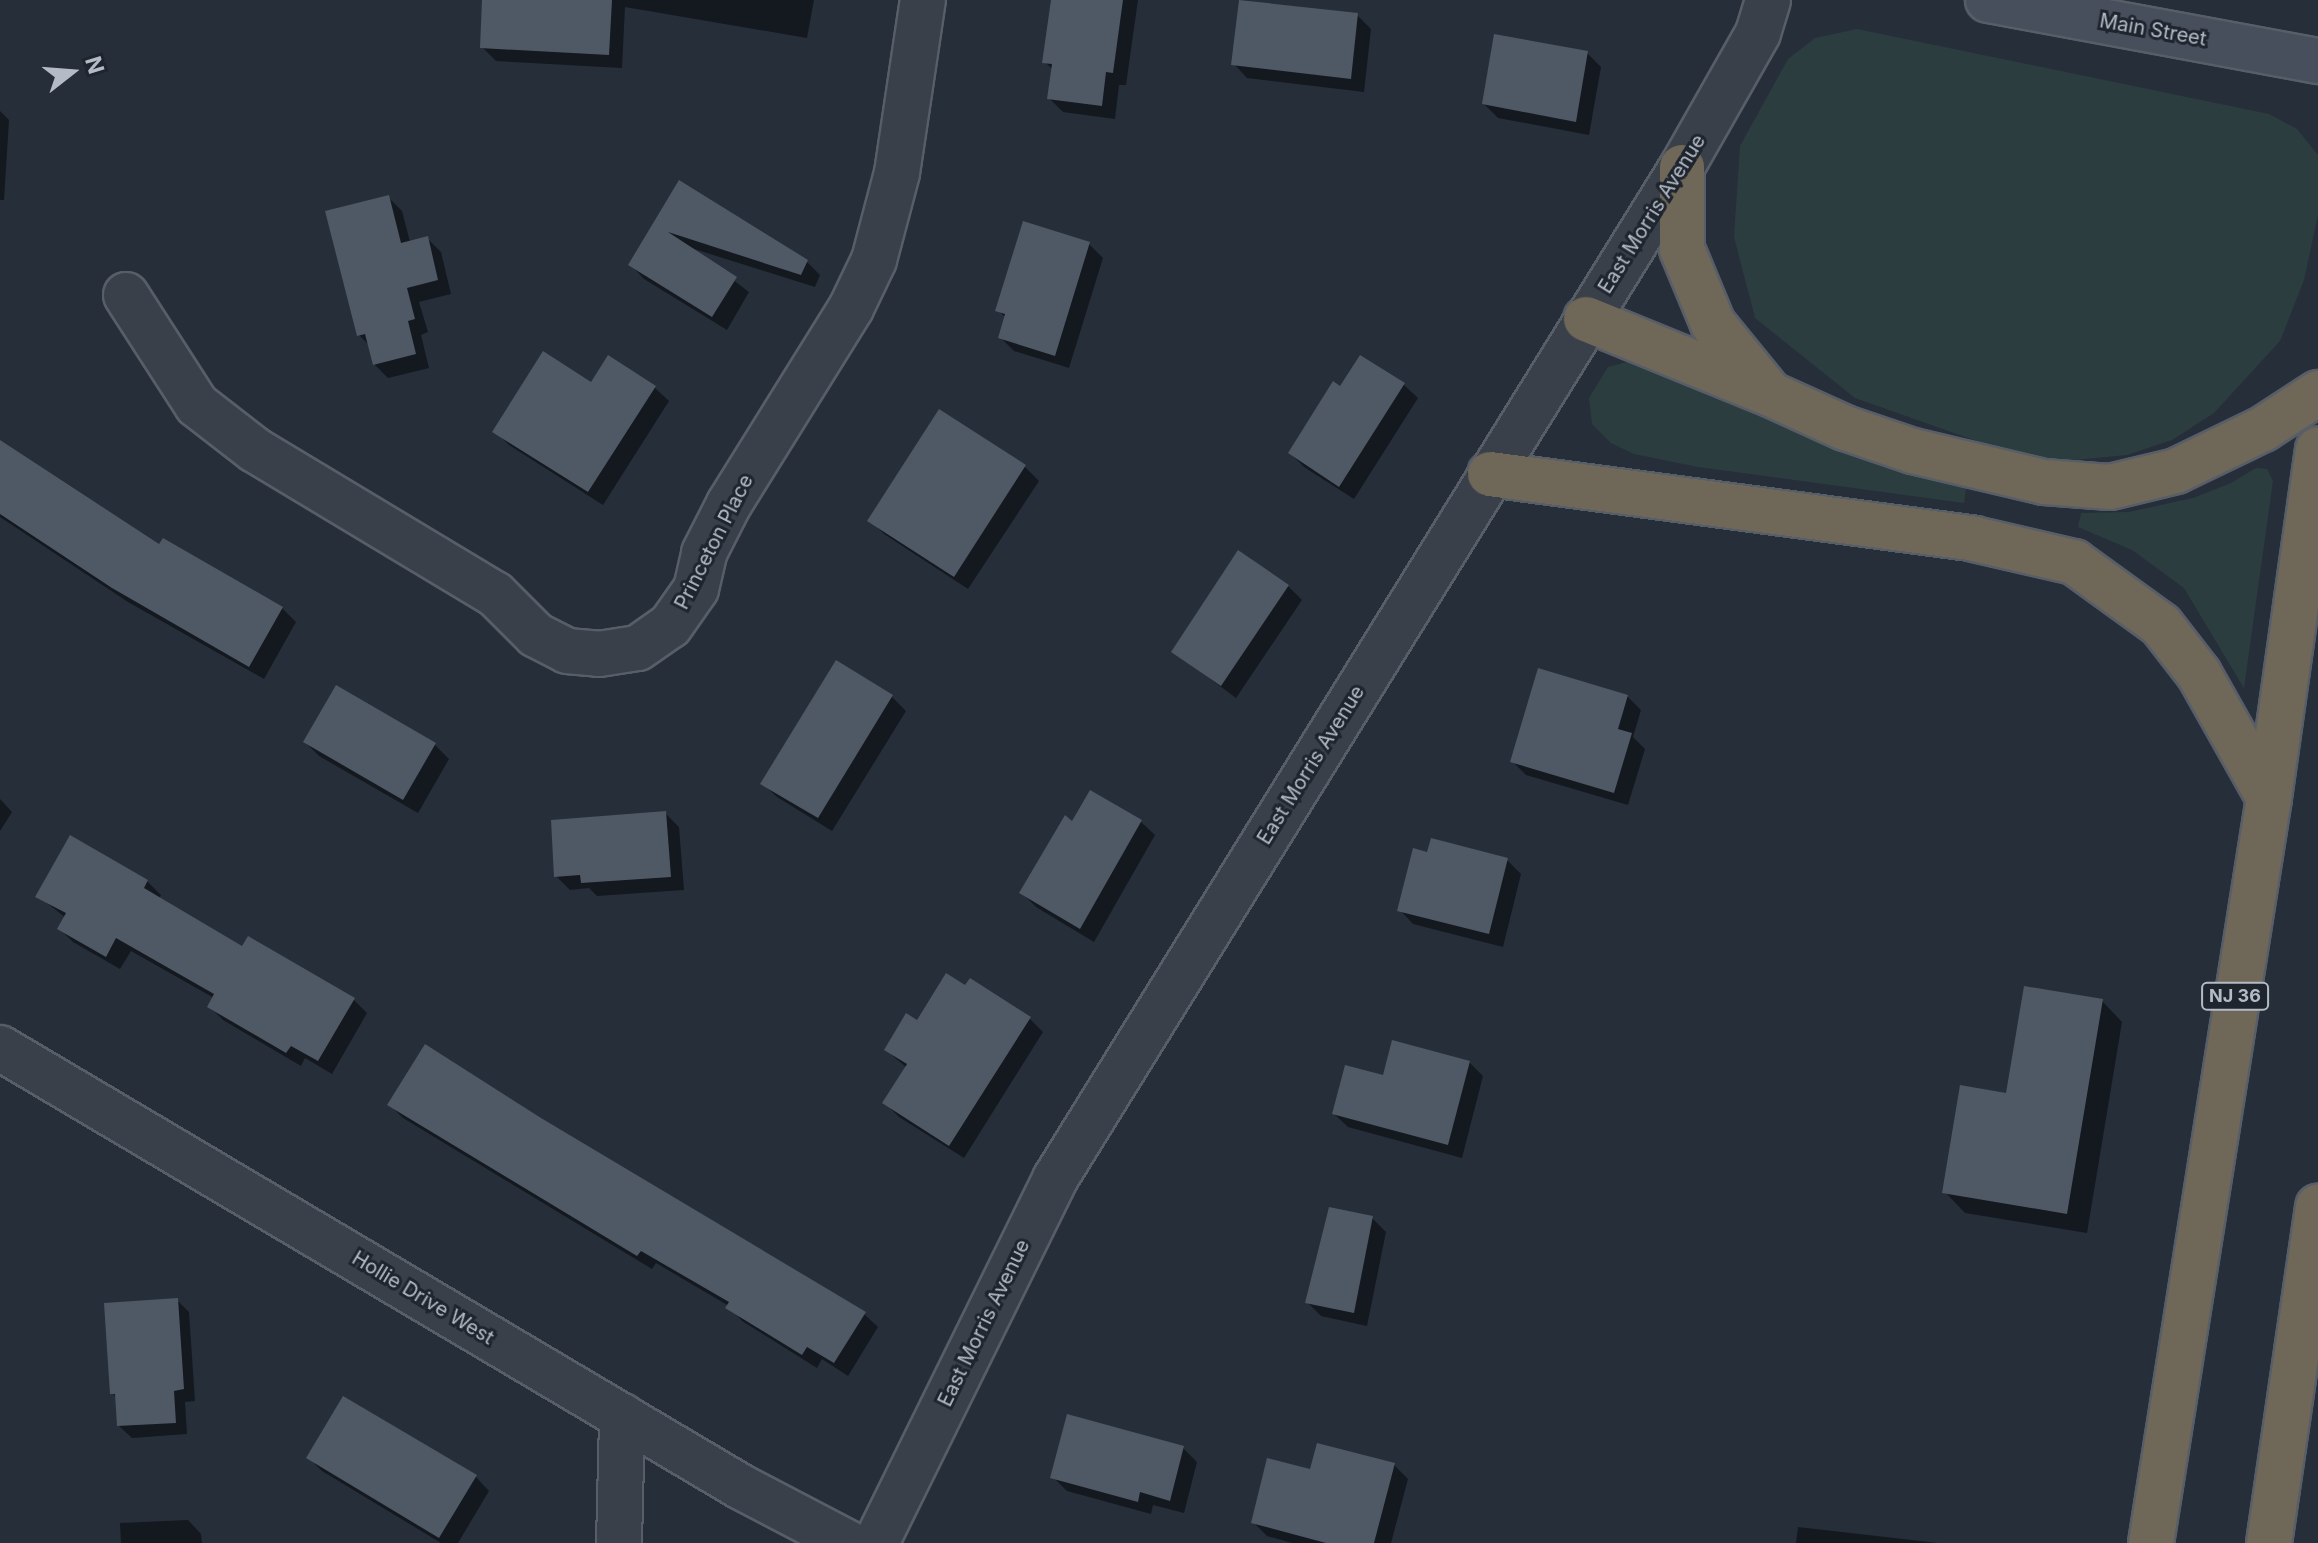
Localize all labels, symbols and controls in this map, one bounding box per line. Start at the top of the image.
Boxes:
street label: Main Street [2098,9,2208,51]
north arrow [32,32,112,112]
text: N [80,53,110,77]
street label: East Morris Avenue [1593,130,1711,298]
street label: Princeton Place [670,471,758,613]
street label: East Morris Avenue [1252,681,1370,849]
road number: NJ 36 [2201,982,2269,1010]
street label: East Morris Avenue [933,1236,1035,1410]
street label: Hollie Drive West [348,1246,498,1350]

